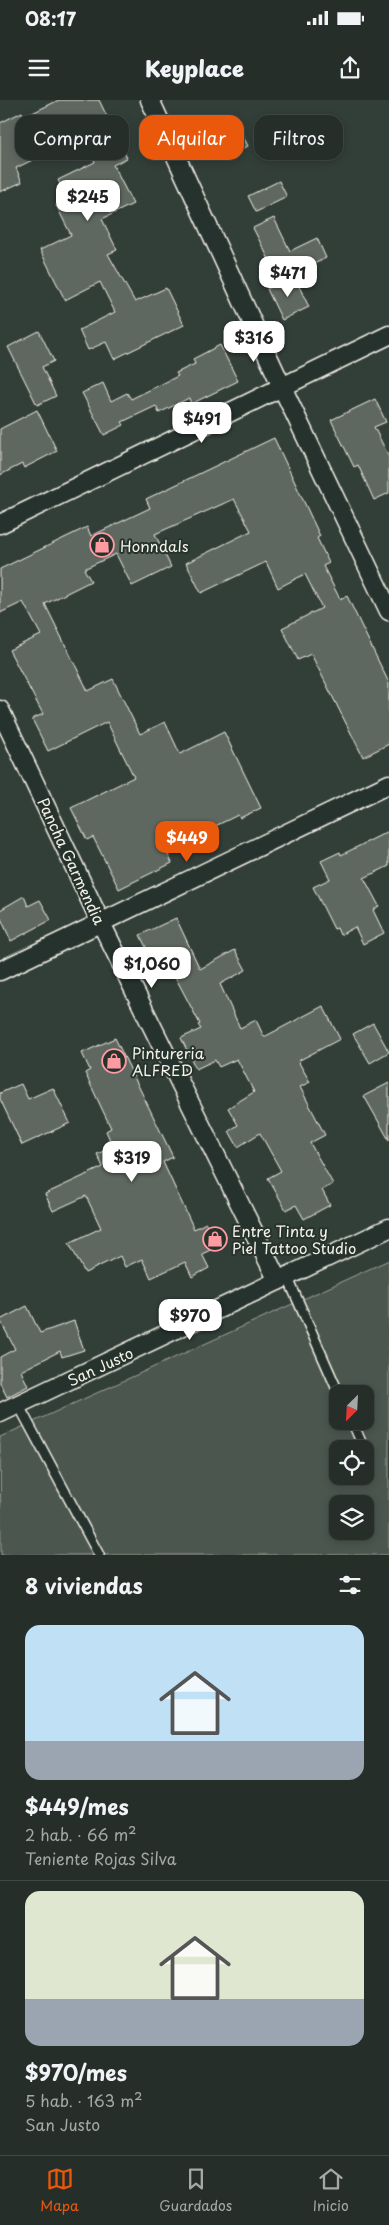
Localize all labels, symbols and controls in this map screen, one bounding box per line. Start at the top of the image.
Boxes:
text: 08:17 [25,4,76,32]
text: Keyplace [145,51,244,84]
icon: menu [25,54,53,82]
icon: share [336,54,364,82]
chip: Comprar [15,115,129,160]
chip: Alquilar [139,115,244,160]
chip: Filtros [254,115,343,160]
pin: $245 [58,180,118,222]
text: $245 [67,184,109,208]
pin: $471 [258,256,318,298]
text: $471 [270,260,306,284]
pin: $316 [224,320,284,363]
text: $316 [235,325,273,349]
pin: $491 [172,402,232,444]
text: $491 [183,406,221,430]
shop icon: Honndals [89,532,115,558]
place label: Honndals [120,534,189,557]
street label: Pancha Garmendia [32,794,112,929]
pin: $449 [157,820,217,863]
text: $449 [166,825,208,849]
pin: $1,060 [111,946,193,989]
text: $1,060 [124,951,180,975]
place label: Pintureria ALFRED [132,1041,205,1081]
shop icon: Pintureria ALFRED [101,1048,127,1074]
pin: $319 [102,1140,162,1183]
text: $319 [113,1145,151,1169]
place label: Entre Tinta y Piel Tattoo Studio [232,1219,356,1259]
shop icon: Entre Tinta y Piel Tattoo Studio [202,1226,228,1252]
pin: $970 [160,1298,220,1341]
text: $970 [170,1303,210,1327]
street label: San Justo [63,1341,137,1391]
north arrow [329,1385,374,1430]
map controls [329,1385,374,1540]
button: locate [329,1440,374,1485]
button: layers [329,1495,374,1540]
text: 8 viviendas [25,1569,143,1601]
icon: filters [336,1571,364,1599]
icon: home [150,1658,240,1748]
text: $449/mes [25,1790,129,1822]
text: 2 hab. · 66 m² [25,1822,137,1846]
text: Teniente Rojas Silva [25,1846,177,1870]
icon: home [150,1923,240,2013]
text: $970/mes [25,2056,127,2088]
text: 5 hab. · 163 m² [25,2088,142,2112]
text: San Justo [25,2112,100,2136]
tab: Mapa [40,2165,79,2216]
tab: Guardados [159,2165,232,2216]
tab: Inicio [313,2165,349,2216]

